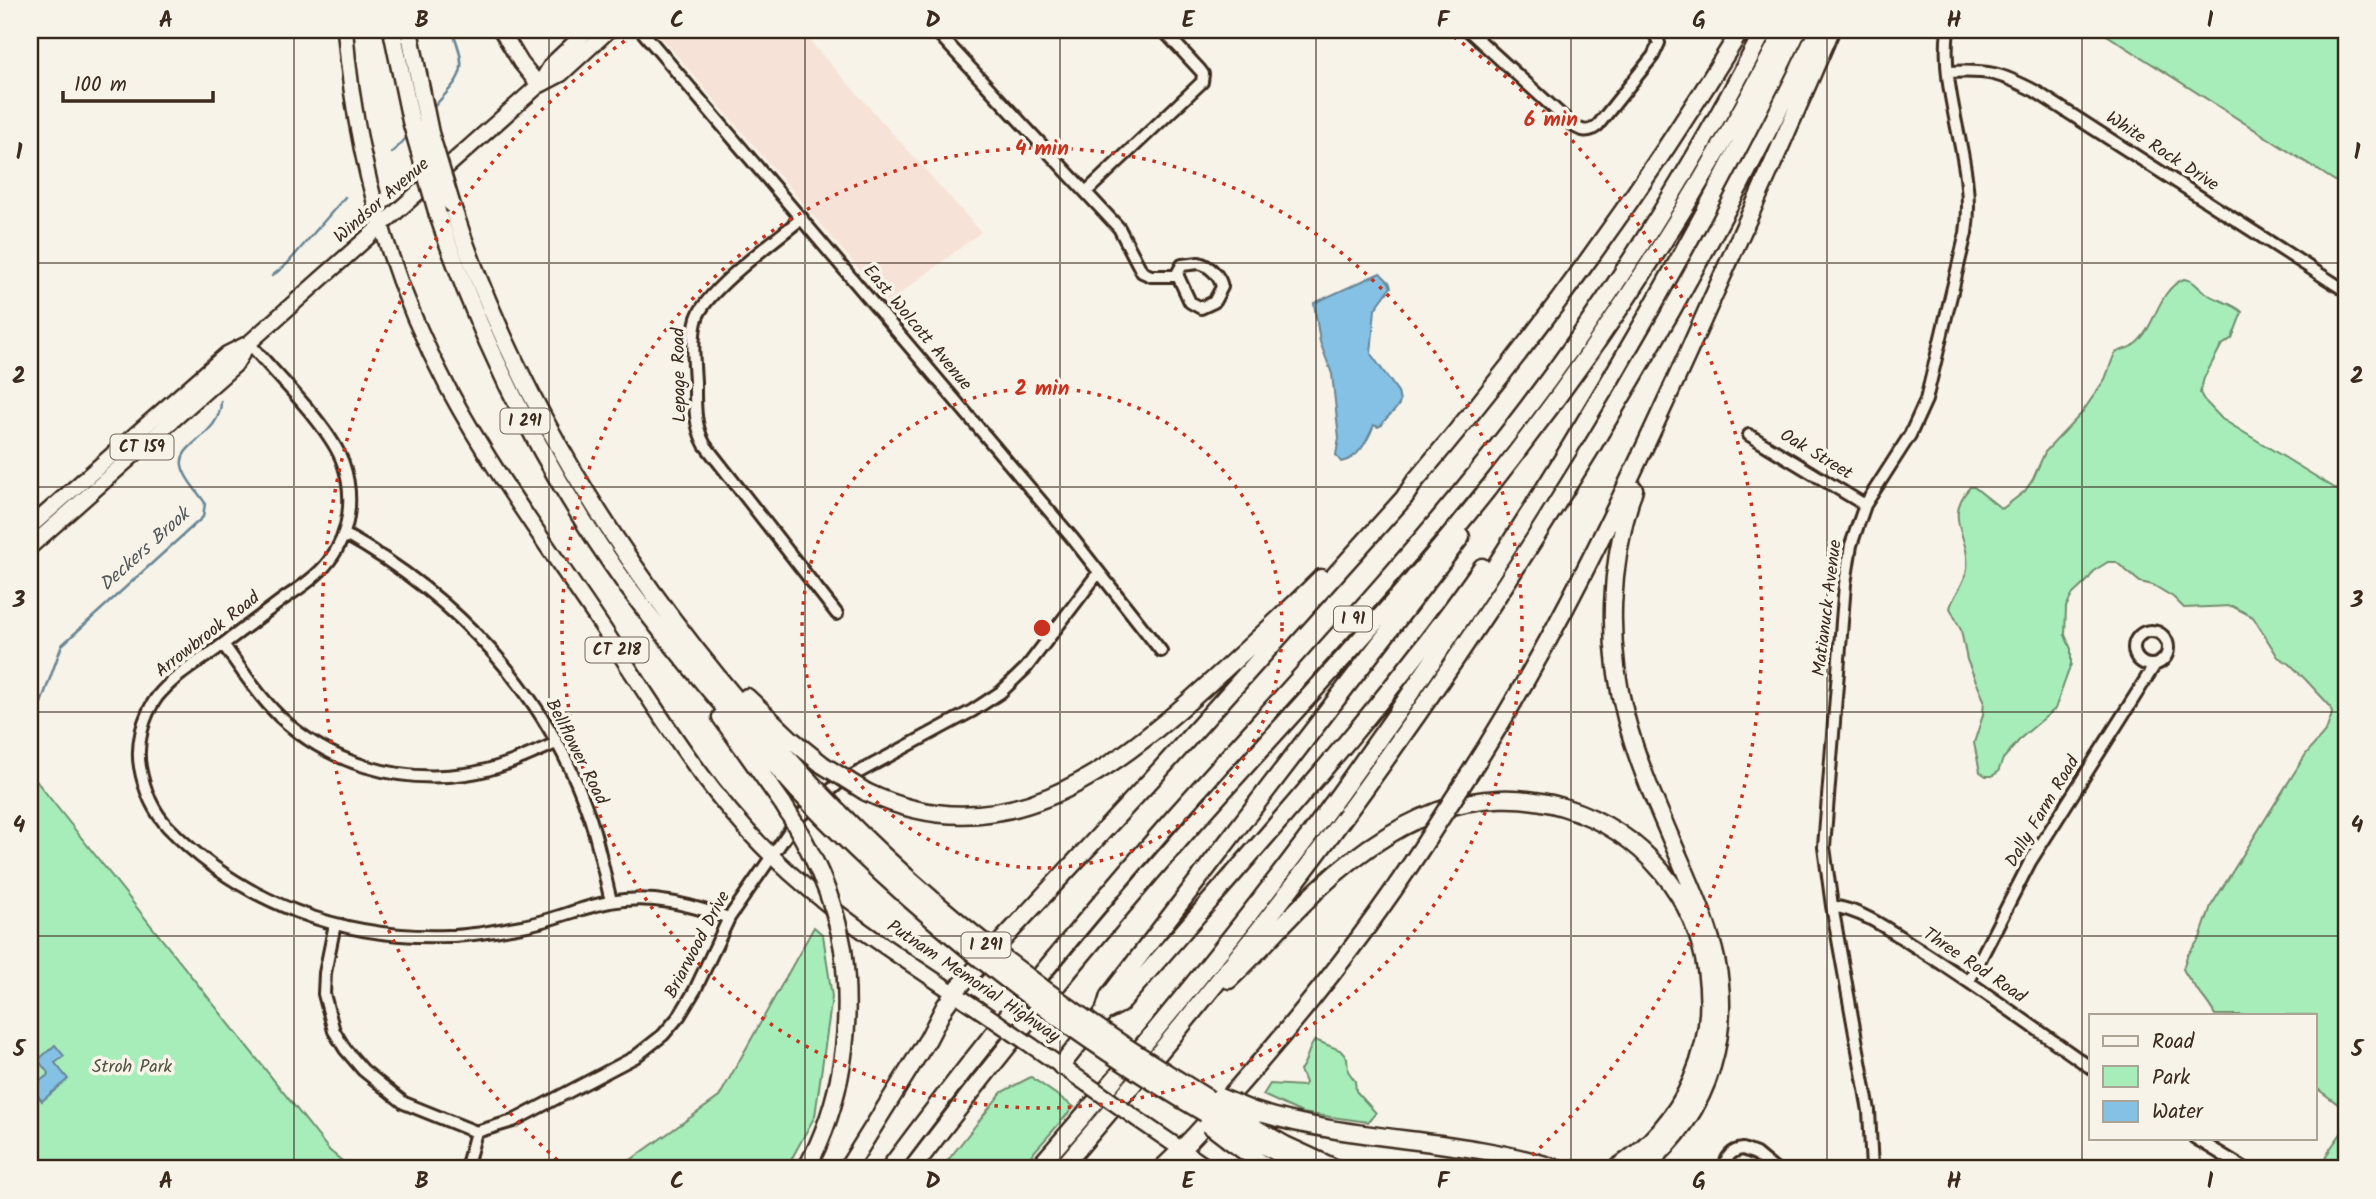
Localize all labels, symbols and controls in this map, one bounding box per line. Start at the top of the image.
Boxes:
text: A [159,3,173,39]
text: B [415,3,429,39]
text: C [670,3,684,39]
text: D [925,3,941,39]
text: E [1182,3,1196,39]
text: F [1437,3,1451,39]
text: G [1692,3,1706,39]
text: H [1947,3,1962,39]
text: I [2206,3,2214,39]
scale bar [63,60,214,104]
text: 100 m [74,69,127,102]
text: 6 min [1524,104,1578,137]
street label: White Rock Drive [2100,104,2224,200]
text: 4 min [1015,133,1069,166]
text: 1 [16,135,23,171]
text: 1 [2354,135,2361,171]
street label: Windsor Avenue [328,151,436,251]
street label: East Wolcott Avenue [855,258,979,398]
street label: Lepage Road [665,326,695,423]
text: 2 [12,359,26,395]
text: 2 [2350,359,2364,395]
text: 2 min [1015,373,1069,406]
road number: I 291 [500,408,550,434]
street label: Oak Street [1774,422,1859,489]
road number: CT 159 [110,434,174,460]
water label: Deckers Brook [93,499,199,599]
street label: Matianuck Avenue [1805,538,1851,678]
text: 3 [12,583,26,619]
text: 3 [2350,583,2364,619]
street label: Arrowbrook Road [149,584,268,685]
road number: I 91 [1334,606,1372,632]
centre of rings [1030,616,1054,640]
road number: CT 218 [586,638,648,663]
street label: Bellflower Road [537,694,616,811]
street label: Dally Farm Road [1998,750,2088,873]
text: 4 [13,808,26,844]
text: 4 [2351,808,2364,844]
street label: Briarwood Drive [657,886,739,1004]
street label: Putnam Memorial Highway [880,913,1066,1051]
street label: Three Rod Road [1916,921,2033,1012]
road number: I 291 [962,932,1010,958]
legend [2089,1014,2316,1140]
text: Road [2152,1026,2195,1059]
text: 5 [12,1032,27,1068]
text: 5 [2350,1032,2365,1068]
park label: Stroh Park [92,1053,173,1082]
text: Park [2152,1062,2190,1095]
text: Water [2152,1096,2204,1129]
text: A [159,1164,173,1199]
text: B [415,1164,429,1199]
text: C [670,1164,684,1199]
text: D [925,1164,941,1199]
text: E [1182,1164,1196,1199]
text: F [1437,1164,1451,1199]
text: G [1692,1164,1706,1199]
text: H [1947,1164,1962,1199]
text: I [2206,1164,2214,1199]

